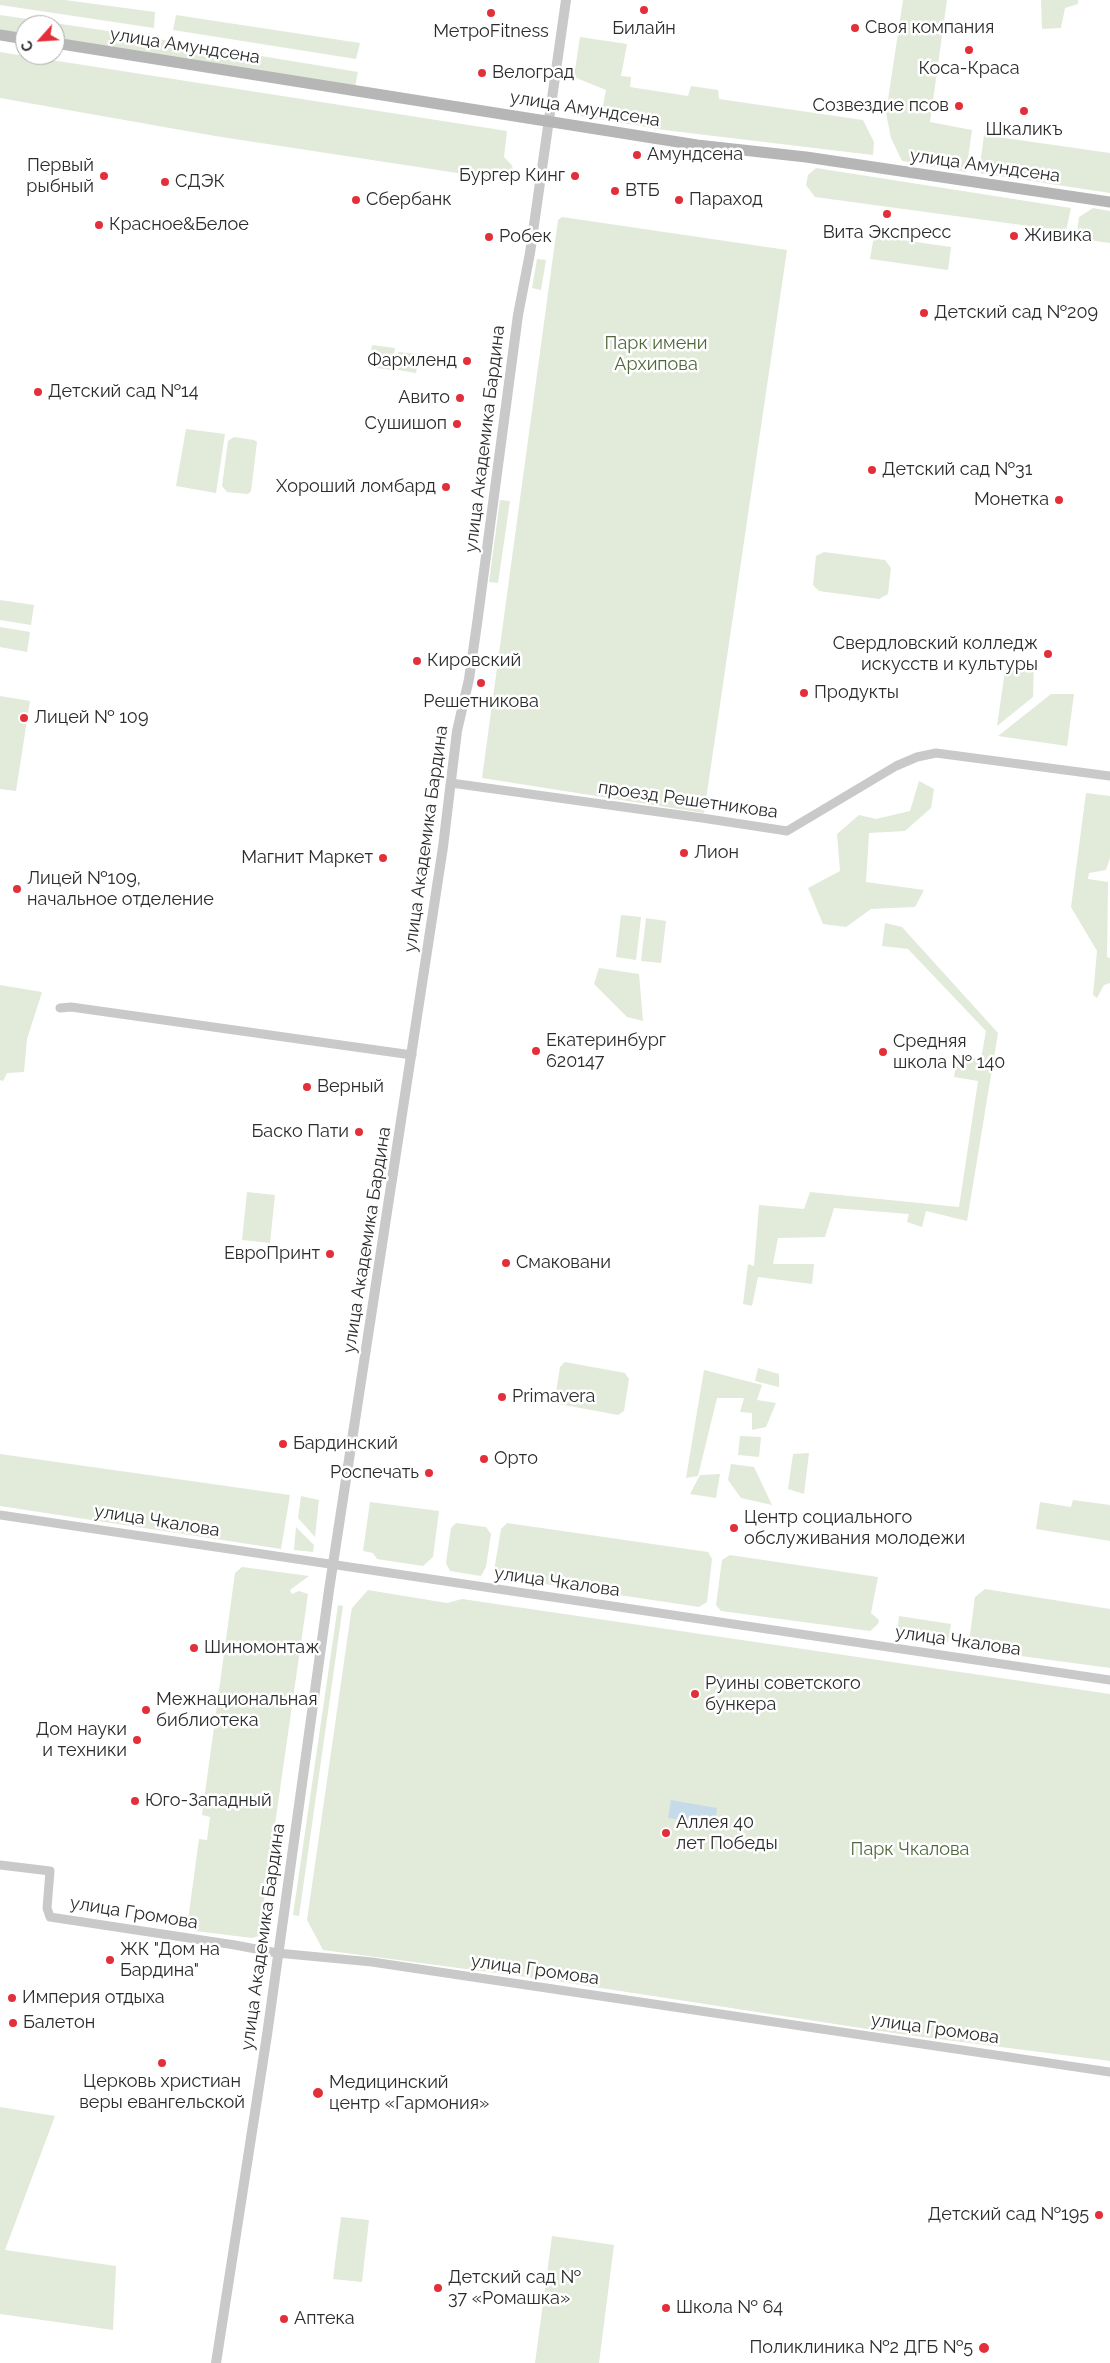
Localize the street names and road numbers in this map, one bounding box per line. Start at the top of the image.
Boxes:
street label: улица Амундсена [108,23,262,69]
street label: улица Амундсена [508,86,662,132]
street label: улица Амундсена [908,145,1062,187]
street label: улица Академика Бардина [460,324,510,554]
street label: улица Академика Бардина [399,724,453,954]
street label: проезд Решетникова [597,777,779,823]
street label: улица Академика Бардина [338,1125,396,1355]
street label: улица Чкалова [93,1500,221,1542]
street label: улица Чкалова [493,1562,621,1602]
street label: улица Чкалова [894,1621,1022,1661]
street label: улица Академика Бардина [236,1822,290,2052]
street label: улица Громова [68,1892,200,1934]
street label: улица Громова [469,1950,601,1990]
street label: улица Громова [869,2009,1001,2049]

